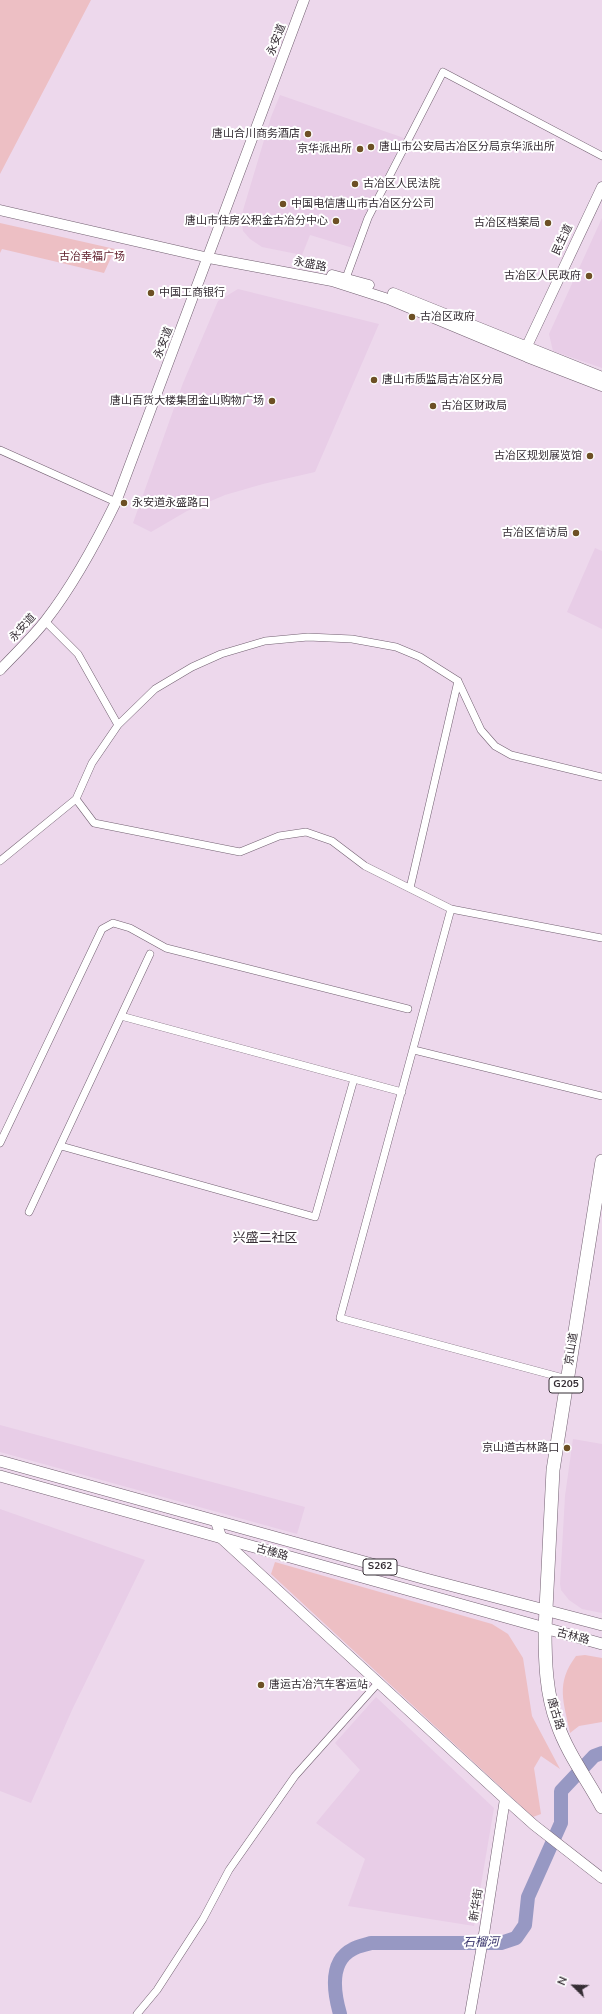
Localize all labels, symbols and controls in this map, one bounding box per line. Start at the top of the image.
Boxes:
street label: 永安道 [265,22,289,58]
place label: 唐山合川商务酒店 [212,127,300,141]
marker: 唐山合川商务酒店 [303,129,313,139]
place label: 唐山市公安局古冶区分局京华派出所 [379,140,555,154]
place label: 京华派出所 [297,142,352,156]
marker: 唐山市公安局古冶区分局京华派出所 [366,142,376,152]
marker: 京华派出所 [355,144,365,154]
place label: 古冶区人民法院 [363,177,440,191]
marker: 古冶区人民法院 [350,179,360,189]
place label: 中国电信唐山市古冶区分公司 [291,197,434,211]
marker: 中国电信唐山市古冶区分公司 [278,199,288,209]
place label: 唐山市住房公积金古冶分中心 [185,214,328,228]
marker: 唐山市住房公积金古冶分中心 [331,216,341,226]
place label: 古冶区档案局 [474,216,540,230]
marker: 古冶区档案局 [543,218,553,228]
street label: 民生道 [550,222,576,258]
park label: 古冶幸福广场 [59,250,125,264]
street label: 永盛路 [293,255,327,275]
place label: 古冶区人民政府 [504,269,581,283]
marker: 古冶区人民政府 [584,271,594,281]
place label: 中国工商银行 [159,286,225,300]
marker: 中国工商银行 [146,288,156,298]
place label: 古冶区政府 [420,310,475,324]
marker: 古冶区政府 [407,312,417,322]
street label: 永安道 [152,325,176,361]
place label: 唐山市质监局古冶区分局 [382,373,503,387]
marker: 唐山市质监局古冶区分局 [369,375,379,385]
place label: 唐山百货大楼集团金山购物广场 [110,394,264,408]
marker: 唐山百货大楼集团金山购物广场 [267,396,277,406]
place label: 古冶区财政局 [441,399,507,413]
marker: 古冶区财政局 [428,401,438,411]
place label: 古冶区规划展览馆 [494,449,582,463]
marker: 古冶区规划展览馆 [585,451,595,461]
place label: 永安道永盛路口 [132,496,209,510]
marker: 永安道永盛路口 [119,498,129,508]
place label: 古冶区信访局 [502,526,568,540]
marker: 古冶区信访局 [571,528,581,538]
street label: 永安道 [7,611,39,645]
district label: 兴盛二社区 [233,1231,297,1247]
street label: 京山道 [563,1332,581,1366]
road number: G205 [549,1377,583,1393]
place label: 京山道古林路口 [482,1441,559,1455]
marker: 京山道古林路口 [562,1443,572,1453]
street label: 古榛路 [254,1542,290,1564]
road number: S262 [363,1559,397,1575]
street label: 古林路 [555,1627,591,1647]
place label: 唐运古冶汽车客运站 [269,1678,368,1692]
marker: 唐运古冶汽车客运站 [256,1680,266,1690]
street label: 唐古路 [544,1696,566,1732]
street label: 新华街 [468,1888,486,1922]
water label: 石榴河 [463,1935,499,1951]
north arrow [554,1966,594,2006]
text: N [554,1974,571,1988]

